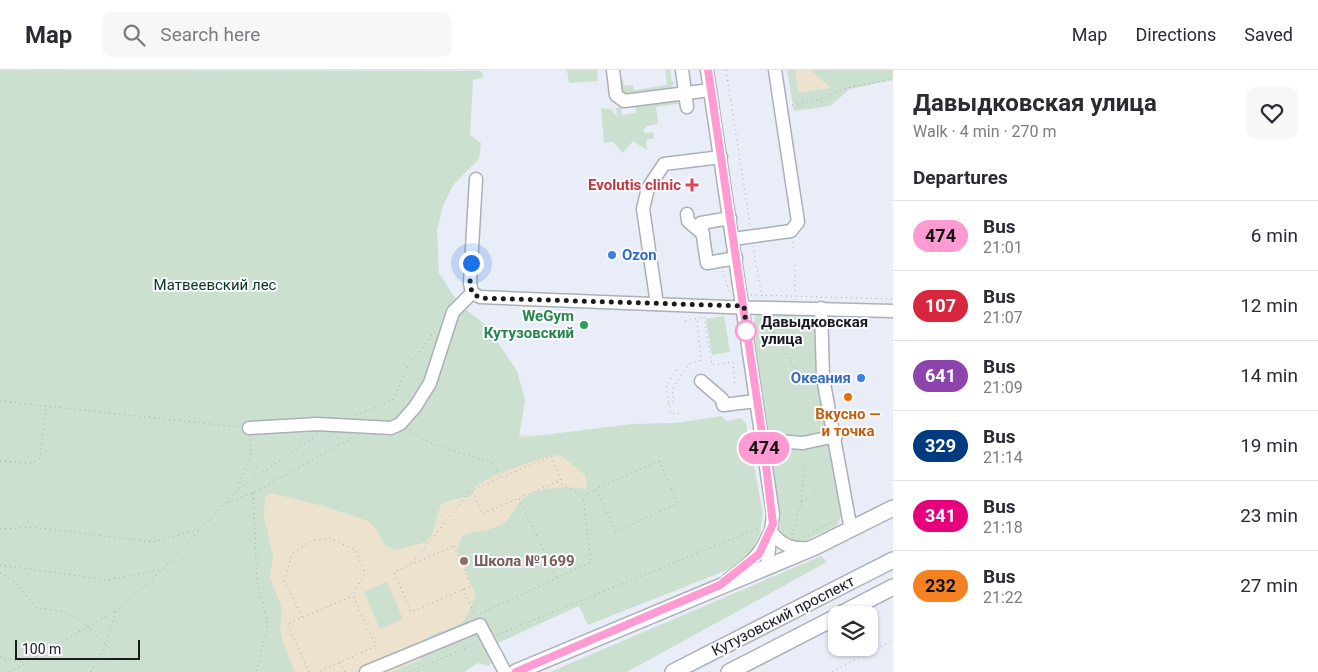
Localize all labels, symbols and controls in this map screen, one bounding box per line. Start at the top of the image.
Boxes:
search box [102,12,452,57]
text: Map [25,21,72,49]
icon: search [120,21,148,49]
text: Search here [160,23,260,46]
text: Map [1072,24,1107,45]
text: Directions [1135,24,1216,45]
text: Saved [1244,24,1293,45]
button: heart [1246,87,1298,139]
text: Давыдковская улица [913,89,1157,117]
text: Walk · 4 min · 270 m [913,122,1057,141]
text: Departures [913,166,1008,189]
place label: Evolutis clinic [588,176,681,194]
marker: Evolutis clinic [685,178,699,192]
text: Bus [983,215,1016,238]
text: 6 min [1251,224,1298,247]
text: 474 [925,225,956,246]
text: 21:01 [983,238,1023,257]
place label: Ozon [622,246,657,264]
marker: Ozon [606,249,618,261]
your location [459,251,484,276]
park label: Матвеевский лес [154,276,277,294]
text: Bus [983,285,1016,308]
text: 12 min [1240,294,1298,317]
text: 107 [925,295,956,316]
place label: WeGym Кутузовский [484,307,574,342]
text: 21:07 [983,308,1023,327]
place label: Давыдковская улица [761,313,868,348]
marker: WeGym Кутузовский [578,319,590,331]
marker: Давыдковская улица [735,320,757,342]
text: Bus [983,355,1016,378]
text: 14 min [1240,364,1298,387]
text: 641 [925,365,956,386]
place label: Океания [791,369,851,387]
marker: Океания [855,372,867,384]
text: 21:09 [983,378,1023,397]
marker: Вкусно — и точка [842,391,854,403]
place label: Вкусно — и точка [815,405,881,440]
text: Bus [983,425,1016,448]
line badge: 474 [735,432,793,464]
text: 19 min [1240,434,1298,457]
text: 329 [925,435,956,456]
text: 474 [749,437,779,458]
text: 21:14 [983,448,1023,467]
text: Bus [983,495,1016,518]
text: 23 min [1240,504,1298,527]
text: 341 [925,505,956,526]
text: 21:18 [983,518,1023,537]
place label: Школа №1699 [474,552,575,570]
marker: Школа №1699 [458,555,470,567]
text: Bus [983,565,1016,588]
street label: Кутузовский проспект [709,572,857,660]
text: 27 min [1240,574,1298,597]
text: 232 [925,575,956,596]
text: 21:22 [983,588,1023,607]
map controls [828,606,878,656]
button: layers [828,606,878,656]
scale bar [15,637,140,660]
text: 100 m [22,641,61,657]

